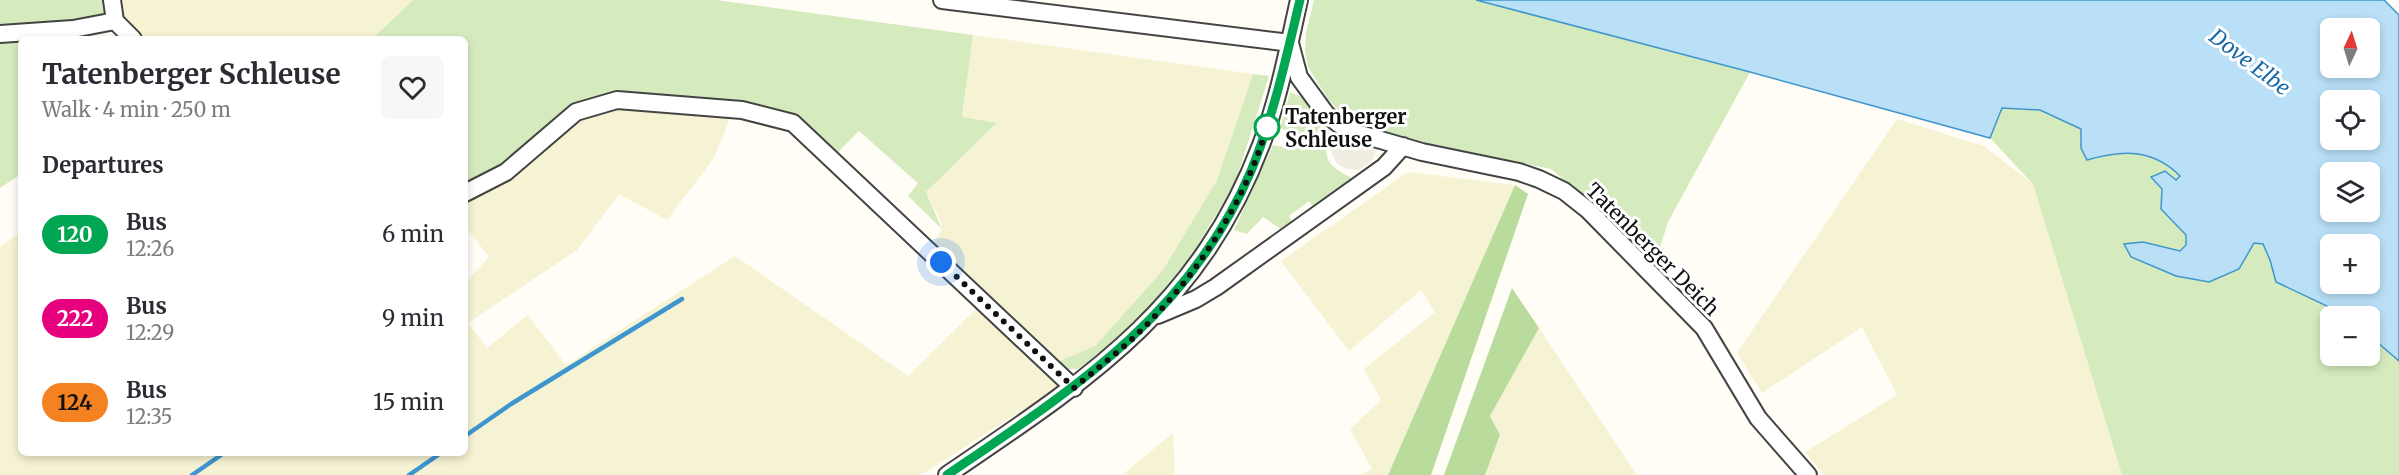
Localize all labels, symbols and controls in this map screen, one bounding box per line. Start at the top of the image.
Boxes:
north arrow [2320,18,2380,78]
map controls [2320,18,2380,366]
water label: Dove Elbe [2203,22,2296,101]
text: Tatenberger Schleuse [42,56,341,92]
button: heart [381,56,444,119]
button: locate [2320,90,2380,150]
text: Walk · 4 min · 250 m [42,97,231,122]
place label: Tatenberger Schleuse [1285,104,1407,152]
marker: Tatenberger Schleuse [1254,114,1280,140]
text: Departures [42,151,164,179]
button: layers [2320,162,2380,222]
street label: Tatenberger Deich [1581,177,1725,321]
text: Bus [126,208,167,236]
text: 6 min [382,220,444,248]
text: 120 [57,221,93,248]
button: + [2320,234,2380,294]
text: 12:26 [126,236,174,261]
your location [926,247,956,277]
text: Bus [126,292,167,320]
text: 9 min [382,304,444,332]
text: 222 [57,305,93,332]
button: − [2320,306,2380,366]
text: 12:29 [126,320,174,345]
text: Bus [126,376,167,404]
text: 15 min [373,388,444,416]
text: 124 [58,389,92,416]
text: 12:35 [126,404,172,429]

